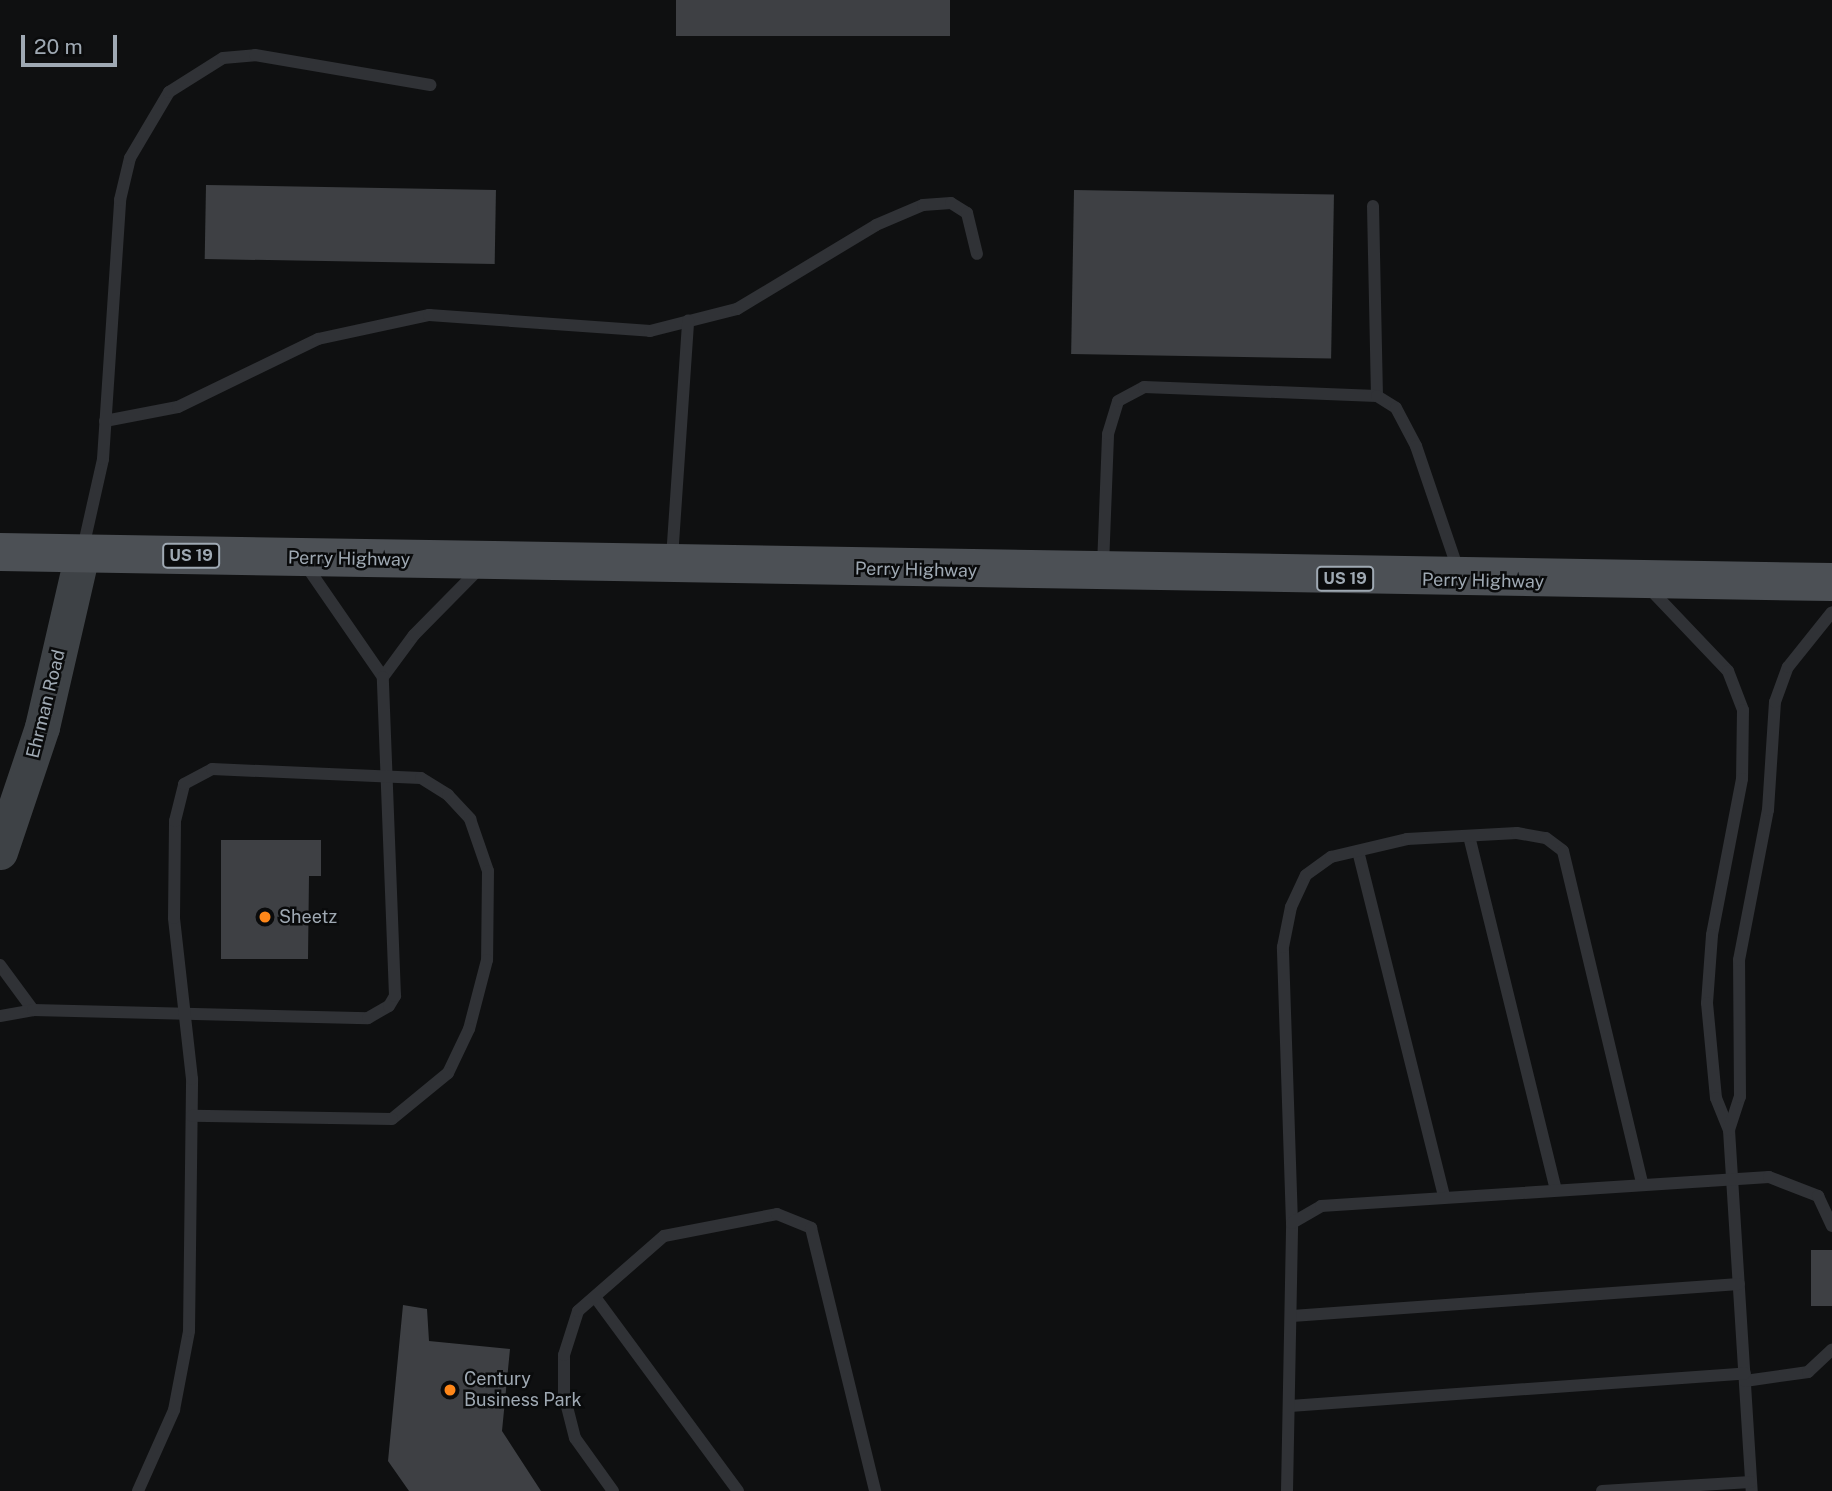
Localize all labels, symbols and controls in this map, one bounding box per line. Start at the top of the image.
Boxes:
scale bar [24,21,121,65]
text: 20 m [34,34,83,59]
road number: US 19 [161,544,221,568]
street label: Perry Highway [288,547,410,571]
street label: Perry Highway [855,558,977,582]
road number: US 19 [1315,566,1375,592]
street label: Perry Highway [1422,569,1544,593]
street label: Ehrman Road [22,647,70,761]
place label: Sheetz [279,906,337,928]
marker: Sheetz [257,909,273,925]
place label: Century Business Park [464,1369,582,1412]
marker: Century Business Park [442,1382,458,1398]

